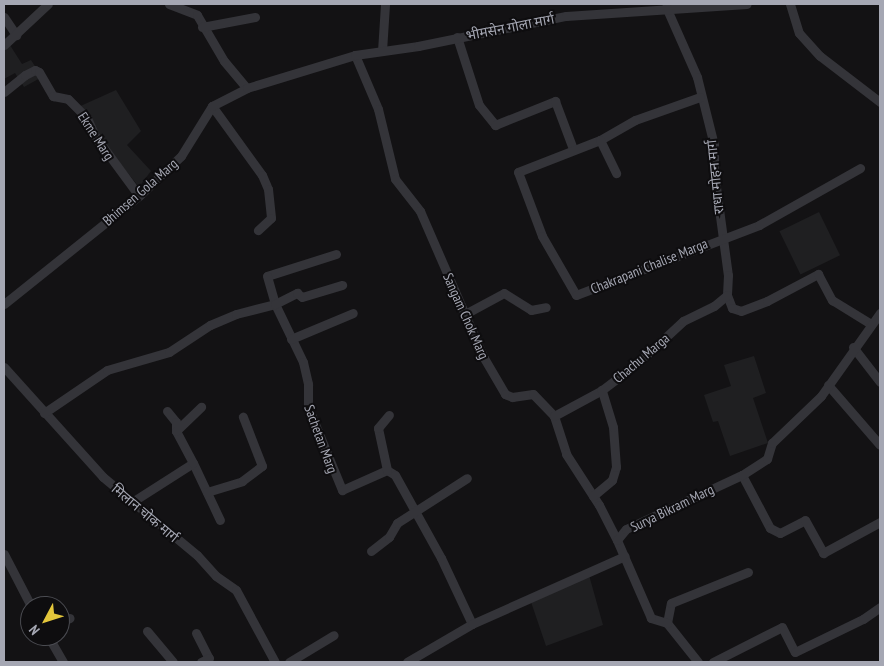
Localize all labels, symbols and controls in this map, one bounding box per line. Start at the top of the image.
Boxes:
street label: भीमसेन गोला मार्ग [464,10,556,44]
street label: Ekme Marg [74,109,118,163]
street label: राधा मोहन मार्ग [703,139,727,215]
street label: Bhimsen Gola Marg [99,155,181,229]
street label: Chakrapani Chalise Marga [588,235,710,297]
street label: Sangam Chok Marg [439,270,493,362]
street label: Chachu Marga [609,330,673,386]
street label: Sachetan Marg [301,403,341,475]
street label: मिलान चोक मार्ग [108,480,182,546]
street label: Surya Bikram Marg [628,481,716,535]
north arrow [20,596,70,646]
text: N [25,621,44,639]

